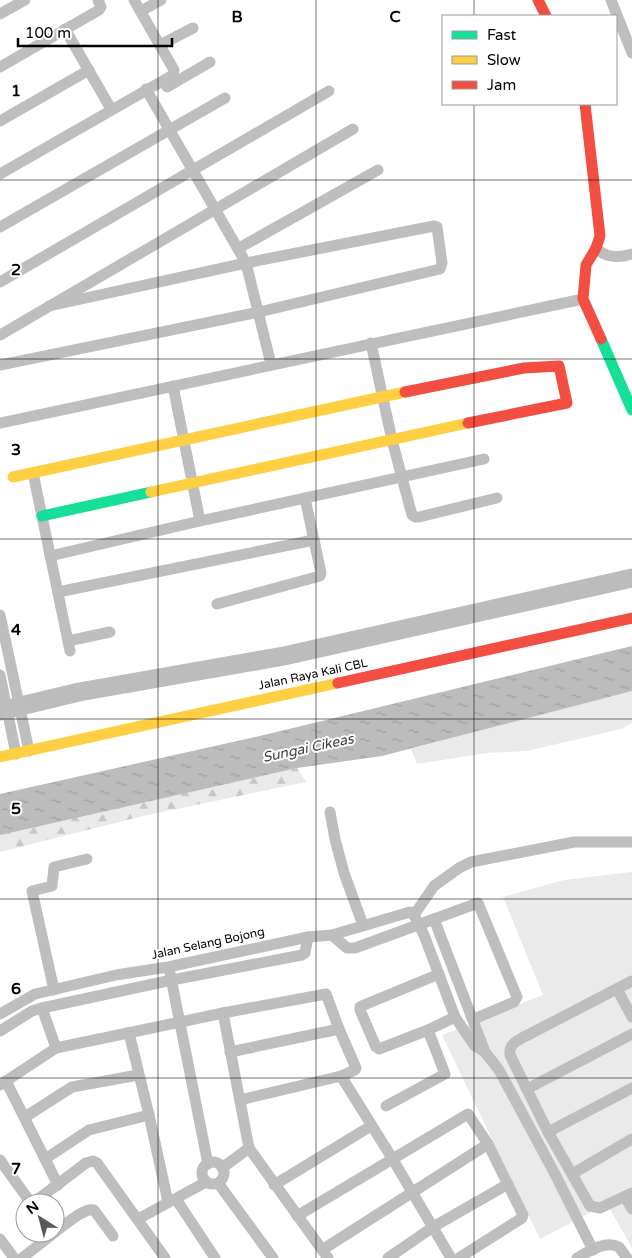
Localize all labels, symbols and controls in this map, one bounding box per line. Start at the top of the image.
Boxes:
text: B [231,7,243,27]
text: C [389,7,401,27]
scale bar [18,15,171,47]
legend [442,15,617,105]
text: 100 m [25,24,71,42]
text: Fast [487,26,517,44]
text: Slow [487,51,521,69]
text: Jam [487,76,516,94]
text: 1 [11,81,21,101]
text: 2 [11,260,21,280]
text: 3 [11,440,21,460]
text: 4 [11,620,21,640]
street label: Jalan Raya Kali CBL [257,656,369,692]
water label: Sungai Cikeas [261,730,356,766]
text: 5 [11,799,21,819]
street label: Jalan Selang Bojong [150,924,266,962]
text: 6 [11,979,21,999]
text: 7 [11,1159,21,1179]
north arrow [15,1193,65,1243]
text: N [23,1198,42,1218]

